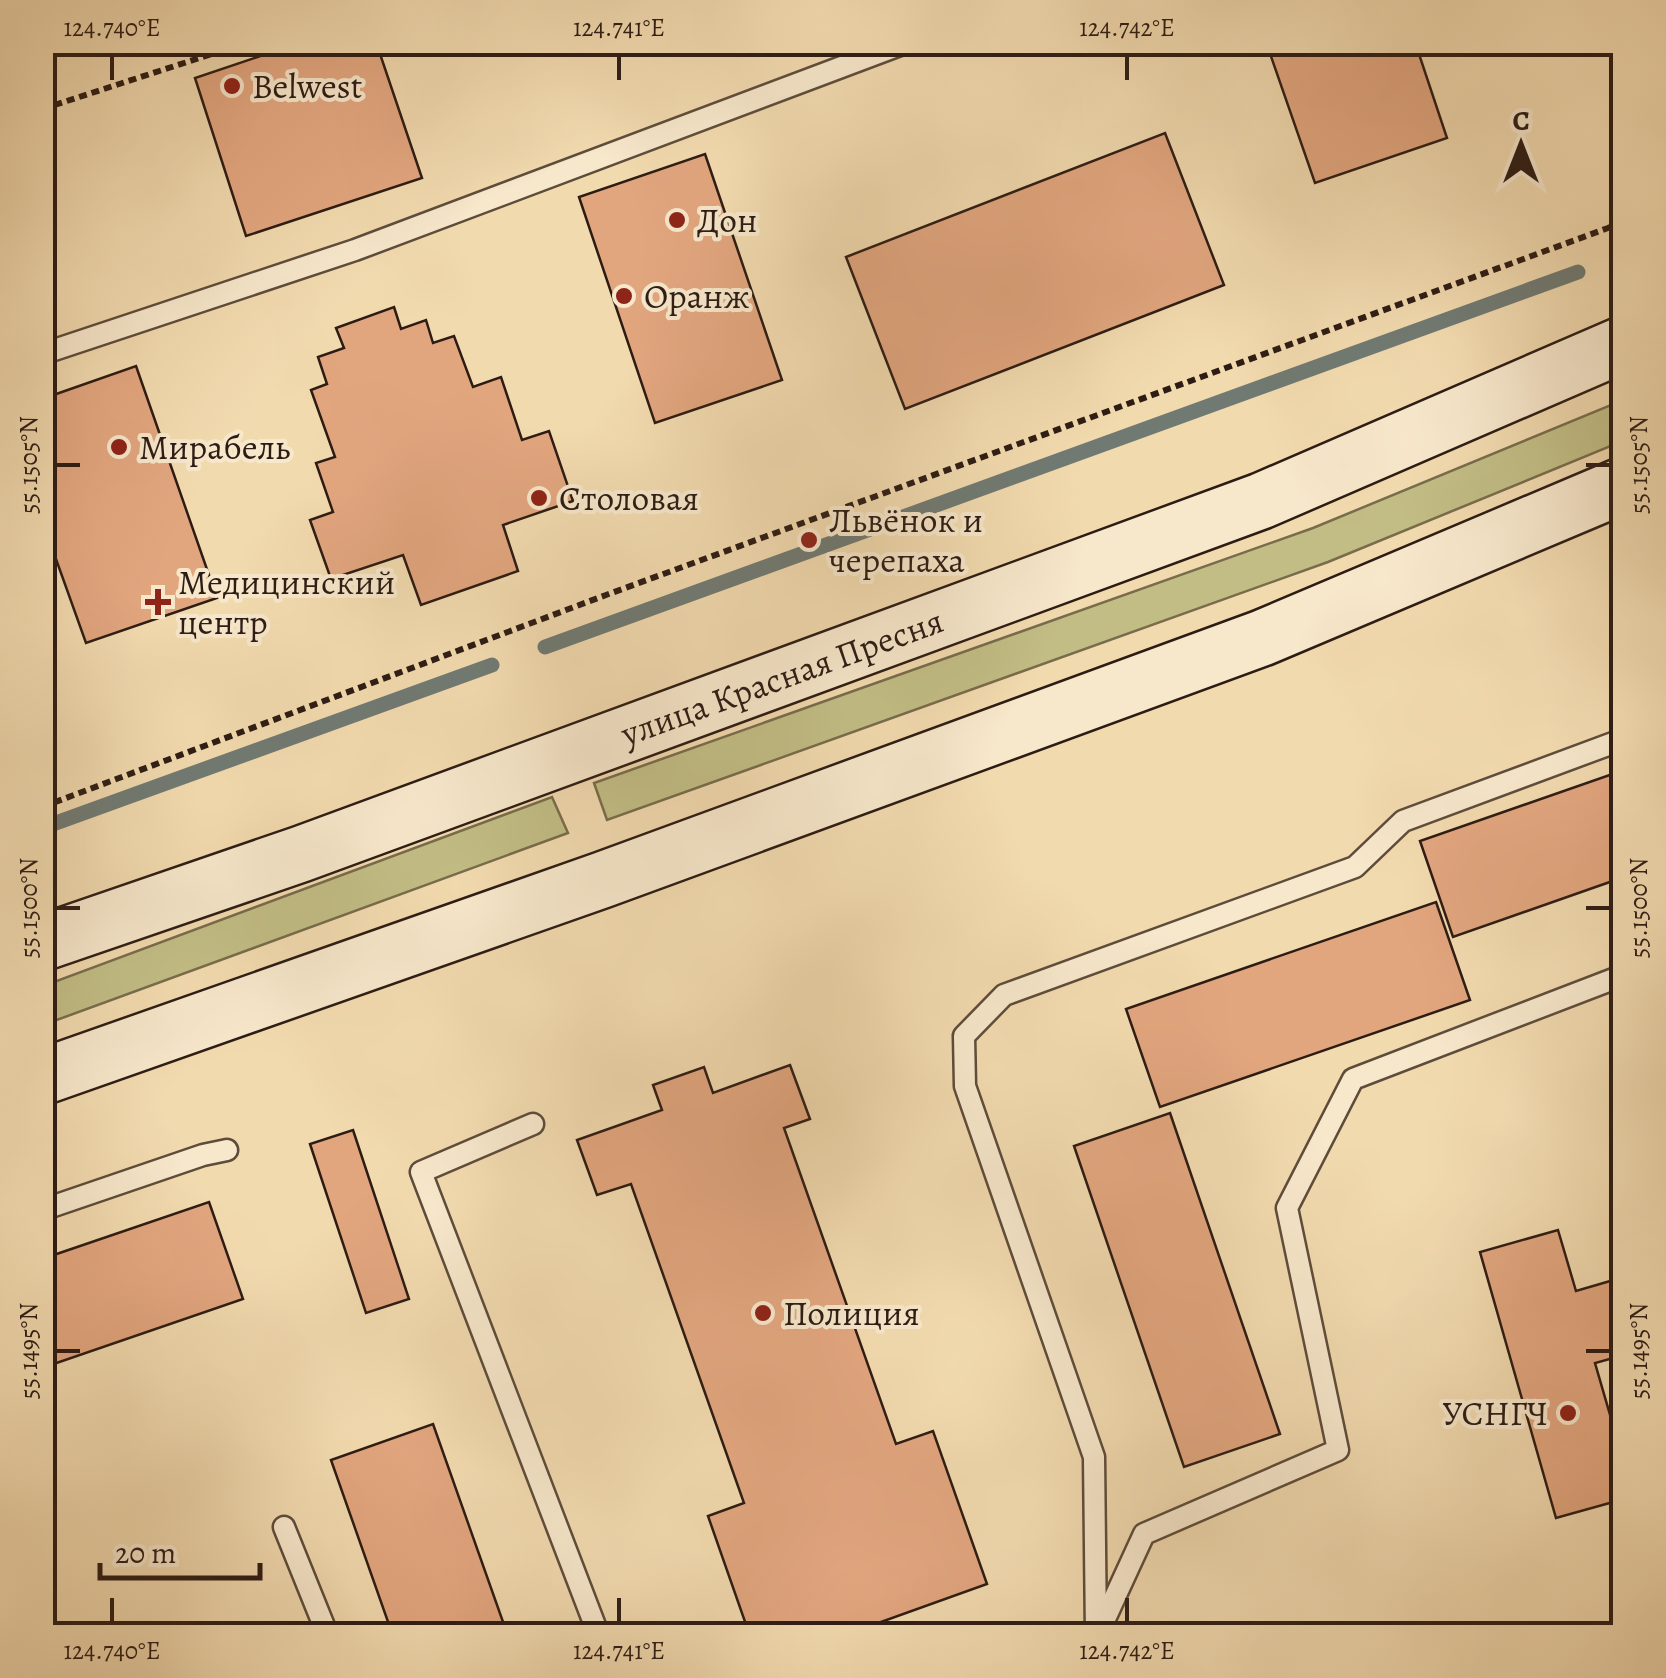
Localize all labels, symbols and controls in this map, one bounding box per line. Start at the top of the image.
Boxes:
text: 124.740°E [64,11,160,45]
text: 124.741°E [573,11,665,45]
text: 124.742°E [1079,11,1175,45]
place label: Belwest [252,62,362,110]
marker: Belwest [221,75,243,97]
north arrow [1471,95,1571,195]
text: С [1512,102,1530,140]
place label: Дон [697,196,757,244]
marker: Дон [666,209,688,231]
place label: Оранж [644,272,749,320]
marker: Оранж [613,285,635,307]
text: 55.1505°N [12,416,46,514]
text: 55.1505°N [1622,416,1656,514]
place label: Мирабель [139,423,290,471]
marker: Мирабель [108,436,130,458]
place label: Столовая [559,474,699,522]
marker: Столовая [528,487,550,509]
place label: Львёнок и черепаха [829,496,983,584]
marker: Львёнок и черепаха [798,529,820,551]
place label: Медицинский центр [178,558,395,646]
marker: Медицинский центр [147,591,169,613]
street label: улица Красная Пресня [613,596,950,758]
text: 55.1500°N [12,858,46,958]
text: 55.1500°N [1622,858,1656,958]
place label: Полиция [783,1289,920,1337]
marker: Полиция [752,1302,774,1324]
text: 55.1495°N [12,1303,46,1399]
text: 55.1495°N [1622,1303,1656,1399]
place label: УСНГЧ [1442,1389,1548,1437]
marker: УСНГЧ [1557,1402,1579,1424]
scale bar [100,1518,260,1580]
text: 20 m [115,1533,176,1573]
text: 124.740°E [64,1634,160,1668]
text: 124.741°E [573,1634,665,1668]
text: 124.742°E [1079,1634,1175,1668]

